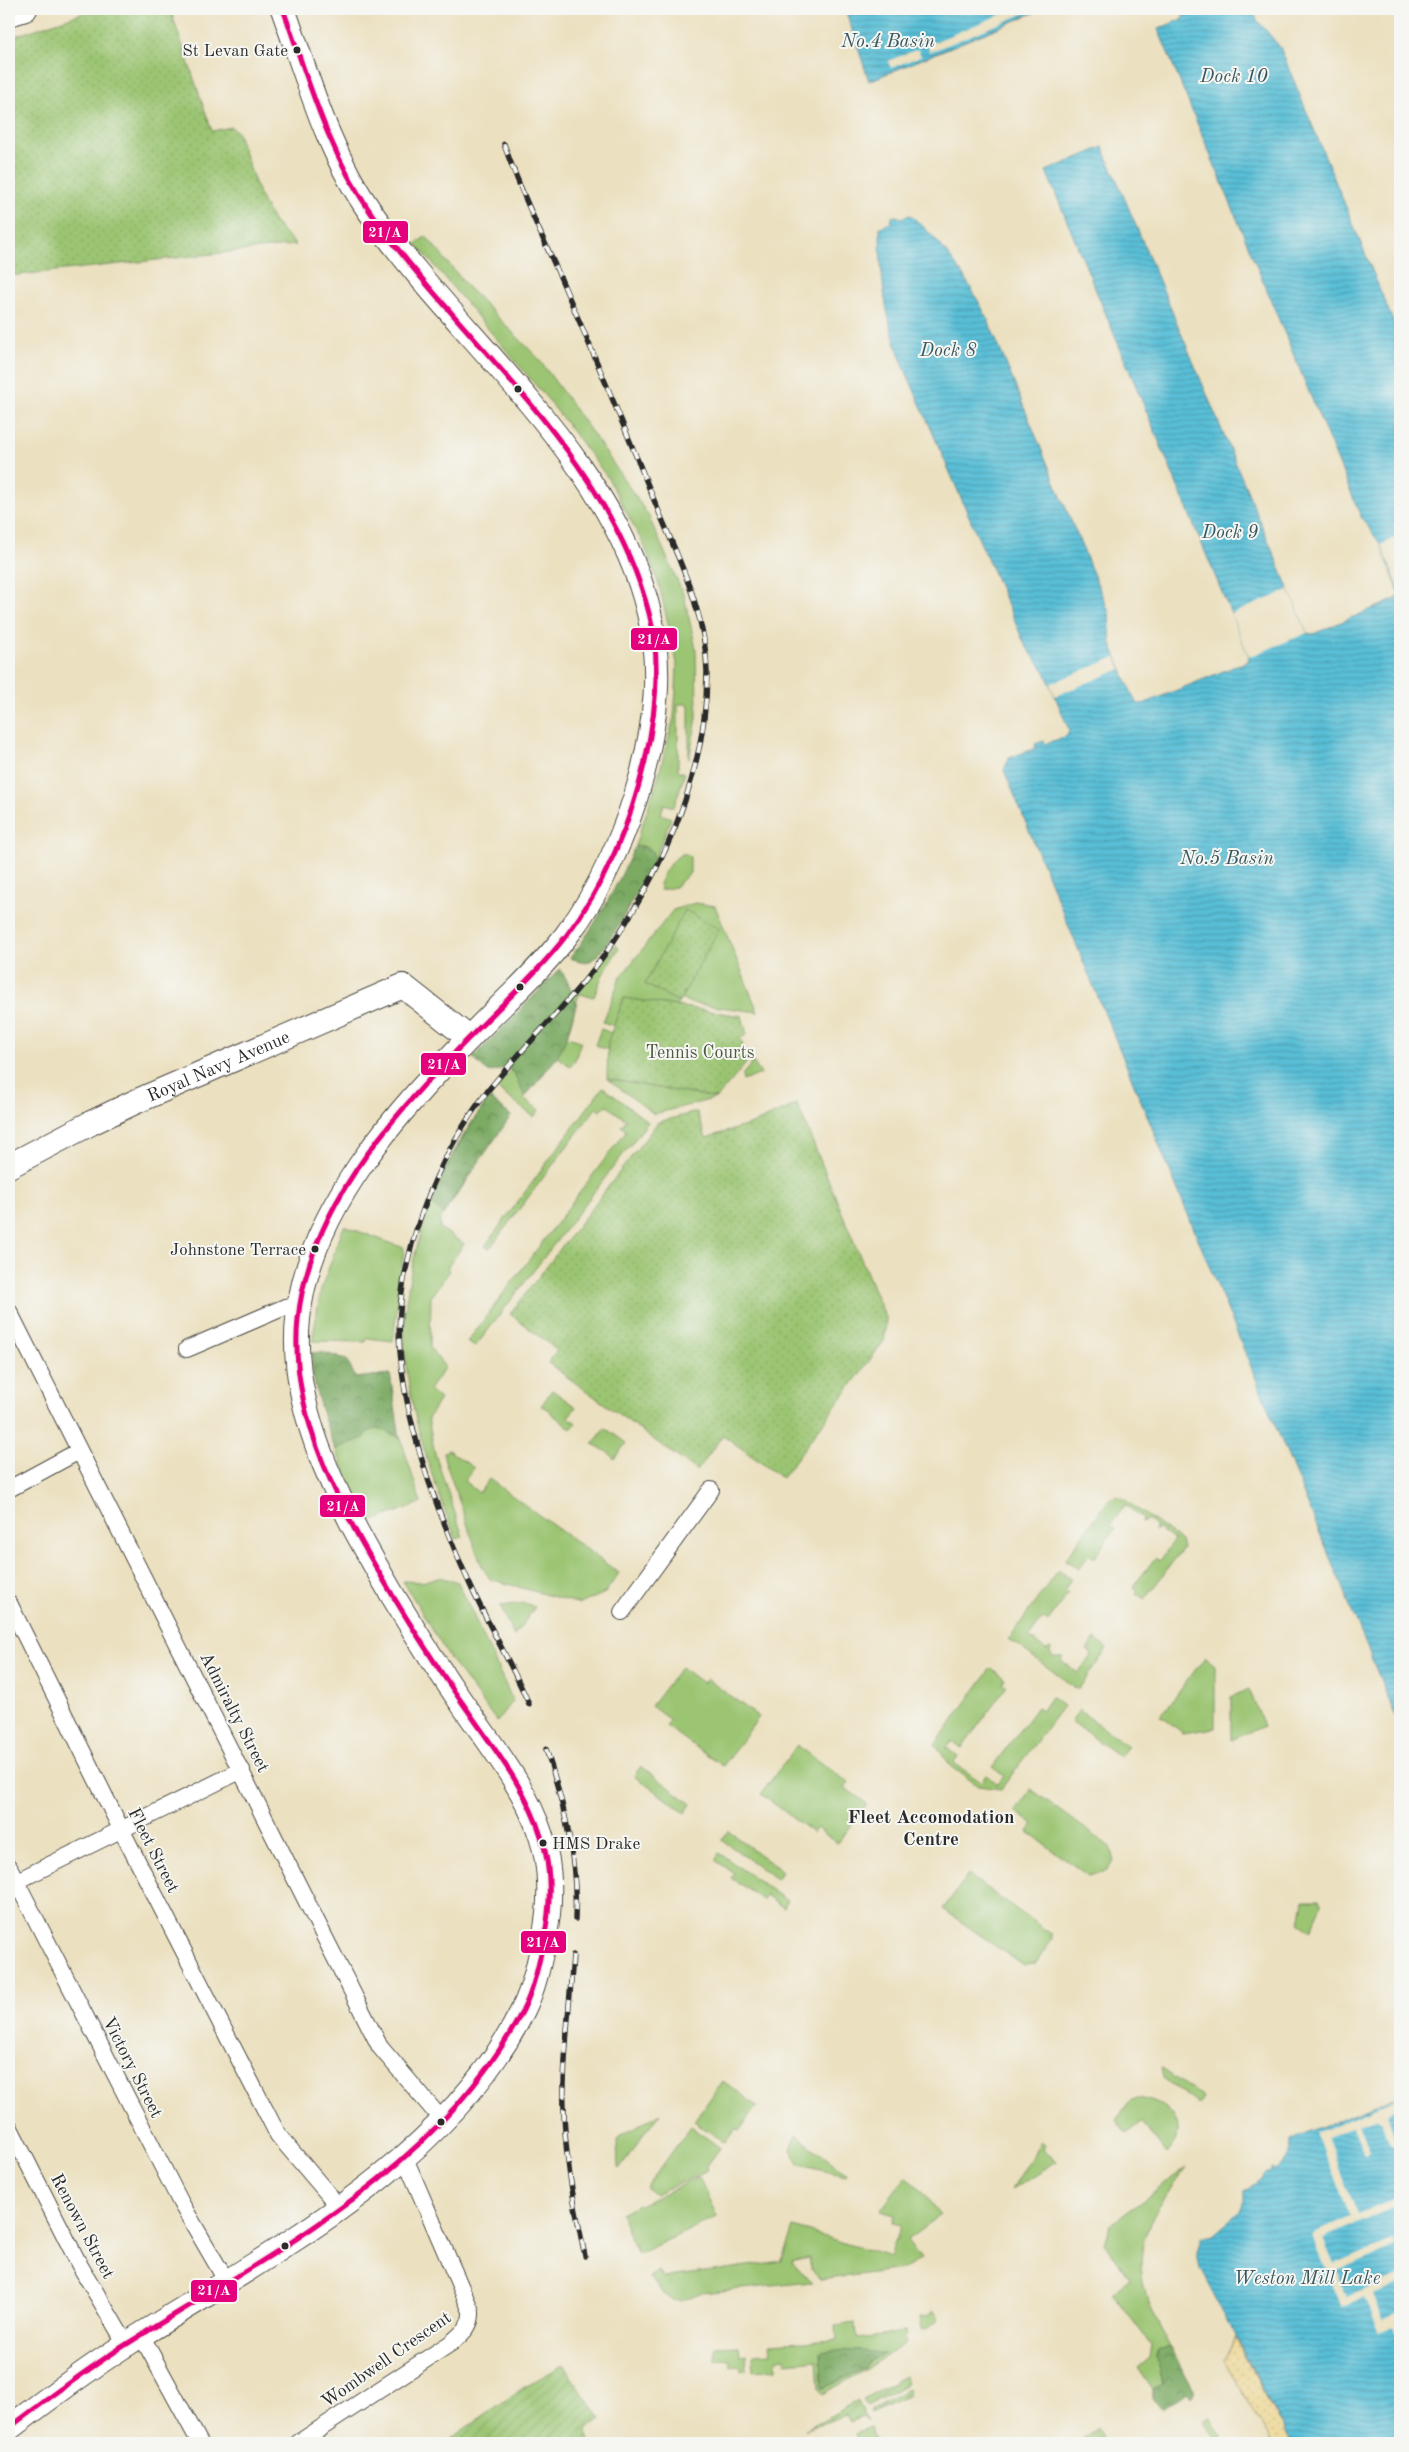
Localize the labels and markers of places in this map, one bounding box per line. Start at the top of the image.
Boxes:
place label: St Levan Gate [182,43,288,60]
marker: St Levan Gate [292,45,302,55]
unlabelled marker [513,384,523,394]
unlabelled marker [515,982,525,992]
place label: Johnstone Terrace [170,1242,306,1259]
marker: Johnstone Terrace [310,1244,320,1254]
place label: HMS Drake [552,1836,640,1853]
marker: HMS Drake [538,1838,548,1848]
unlabelled marker [436,2117,446,2127]
unlabelled marker [280,2241,290,2251]

